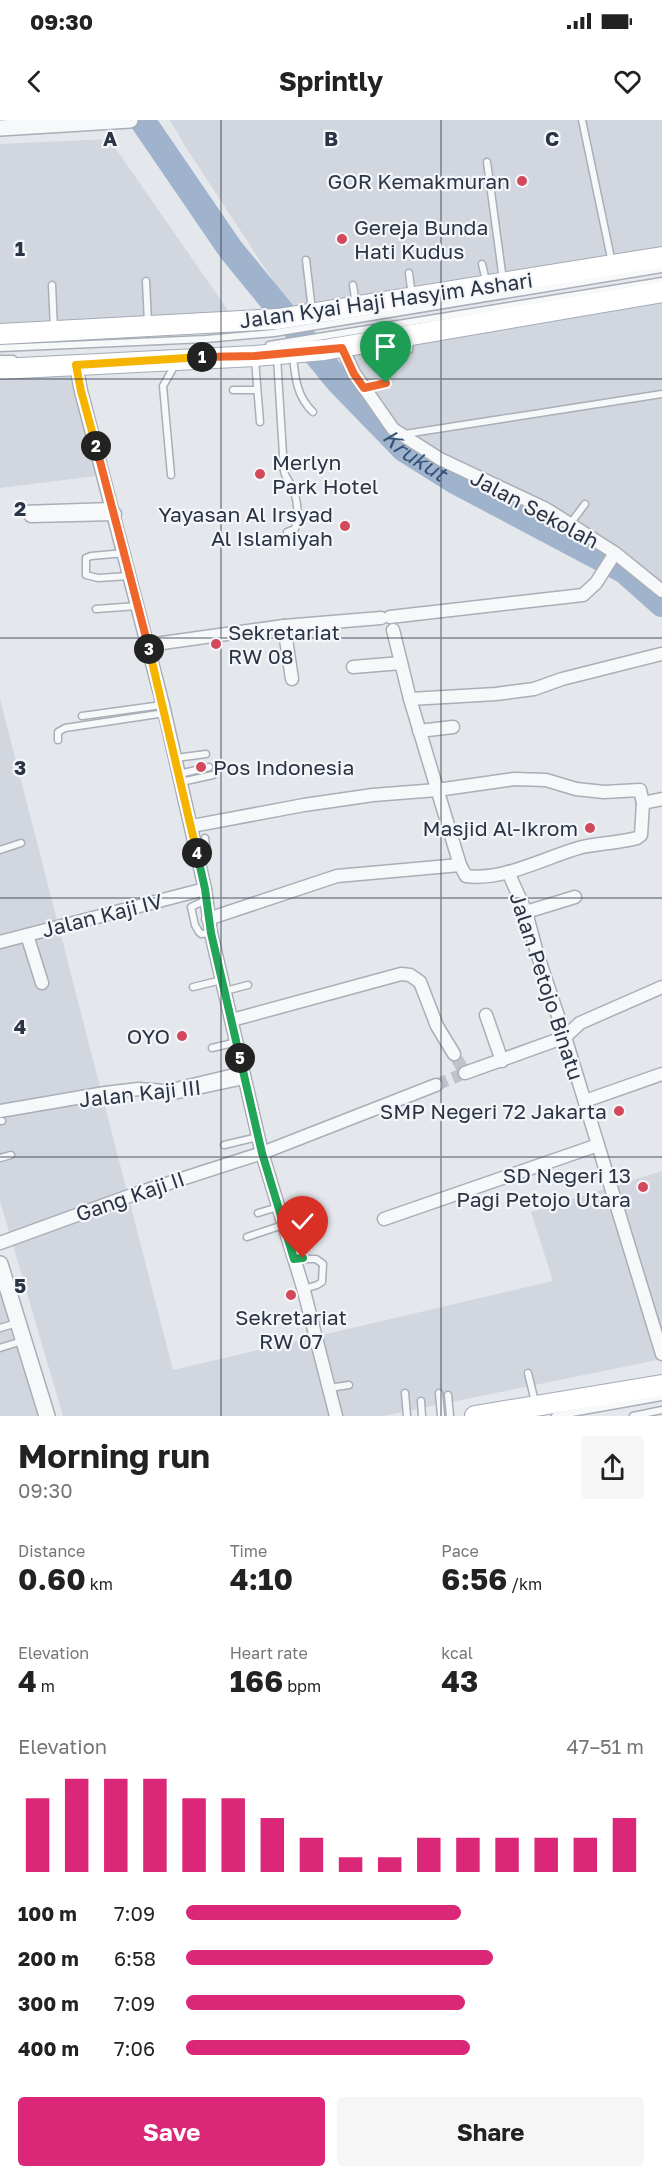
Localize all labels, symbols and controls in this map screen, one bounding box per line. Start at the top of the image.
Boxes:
text: 09:30 [30,8,93,35]
icon: back [18,65,51,98]
text: Sprintly [279,65,383,97]
icon: heart [611,65,644,98]
text: A [103,126,117,150]
text: B [324,126,338,150]
text: C [545,126,559,150]
place label: GOR Kemakmuran [328,168,510,194]
marker: GOR Kemakmuran [515,174,529,188]
place label: Gereja Bunda Hati Kudus [354,214,488,264]
marker: Gereja Bunda Hati Kudus [335,232,349,246]
text: 1 [15,236,25,260]
street label: Jalan Kyai Haji Hasyim Ashari [238,267,534,333]
pin [360,321,411,383]
icon: arrive [369,330,402,363]
pin: 1 [187,342,217,372]
text: 1 [198,347,206,367]
water label: Krukut [378,423,454,487]
pin: 2 [81,431,111,461]
text: 2 [91,436,101,456]
place label: Merlyn Park Hotel [272,449,379,499]
street label: Jalan Sekolah [466,464,604,554]
marker: Merlyn Park Hotel [253,467,267,481]
text: 2 [14,496,26,520]
place label: Yayasan Al Irsyad Al Islamiyah [158,501,333,551]
marker: Yayasan Al Irsyad Al Islamiyah [338,519,352,533]
place label: Sekretariat RW 08 [228,619,340,669]
pin: 3 [134,634,164,664]
marker: Sekretariat RW 08 [209,637,223,651]
text: 3 [144,639,154,659]
place label: Pos Indonesia [213,754,354,780]
text: 3 [14,755,26,779]
marker: Pos Indonesia [194,760,208,774]
place label: Masjid Al-Ikrom [422,815,578,841]
marker: Masjid Al-Ikrom [583,821,597,835]
pin: 4 [182,838,212,868]
text: 4 [192,843,202,863]
street label: Jalan Kaji IV [39,887,165,943]
street label: Jalan Petojo Binatu [504,889,590,1083]
text: 4 [14,1014,26,1038]
place label: OYO [127,1023,170,1049]
marker: OYO [175,1029,189,1043]
pin: 5 [225,1043,255,1073]
text: 5 [235,1048,245,1068]
street label: Jalan Kaji III [78,1074,202,1112]
place label: SMP Negeri 72 Jakarta [380,1098,607,1124]
marker: SMP Negeri 72 Jakarta [612,1104,626,1118]
place label: SD Negeri 13 Pagi Petojo Utara [456,1162,631,1212]
street label: Gang Kaji II [72,1165,188,1227]
marker: SD Negeri 13 Pagi Petojo Utara [636,1180,650,1194]
pin [277,1196,328,1258]
icon: check [286,1205,319,1238]
text: 5 [14,1273,26,1297]
marker: Sekretariat RW 07 [284,1288,298,1302]
place label: Sekretariat RW 07 [235,1304,347,1354]
text: Morning run [18,1436,210,1475]
button: share [581,1436,644,1499]
text: 09:30 [18,1478,73,1502]
text: Distance [18,1541,85,1561]
text: Time [230,1541,267,1561]
text: Pace [441,1541,479,1561]
text: 0.60 [18,1561,86,1597]
text: 4:10 [230,1561,293,1597]
text: 6:56 [441,1561,507,1597]
text: km [86,1574,113,1594]
text: /km [507,1574,542,1594]
text: Elevation [18,1643,89,1663]
text: Heart rate [230,1643,308,1663]
text: kcal [441,1643,473,1663]
text: 4 [18,1663,37,1699]
text: 166 [230,1663,283,1699]
text: 43 [441,1663,478,1699]
text: m [37,1676,55,1696]
text: bpm [283,1676,321,1696]
text: Elevation [18,1734,107,1758]
text: 47–51 m [567,1734,644,1758]
text: 100 m [18,1901,77,1925]
text: 7:09 [114,1901,155,1925]
text: 200 m [18,1946,79,1970]
text: 6:58 [114,1946,156,1970]
text: 300 m [18,1991,79,2015]
text: 7:09 [114,1991,155,2015]
text: 400 m [18,2036,79,2060]
text: 7:06 [114,2036,155,2060]
button: Save [18,2097,325,2166]
button: Share [337,2097,644,2166]

